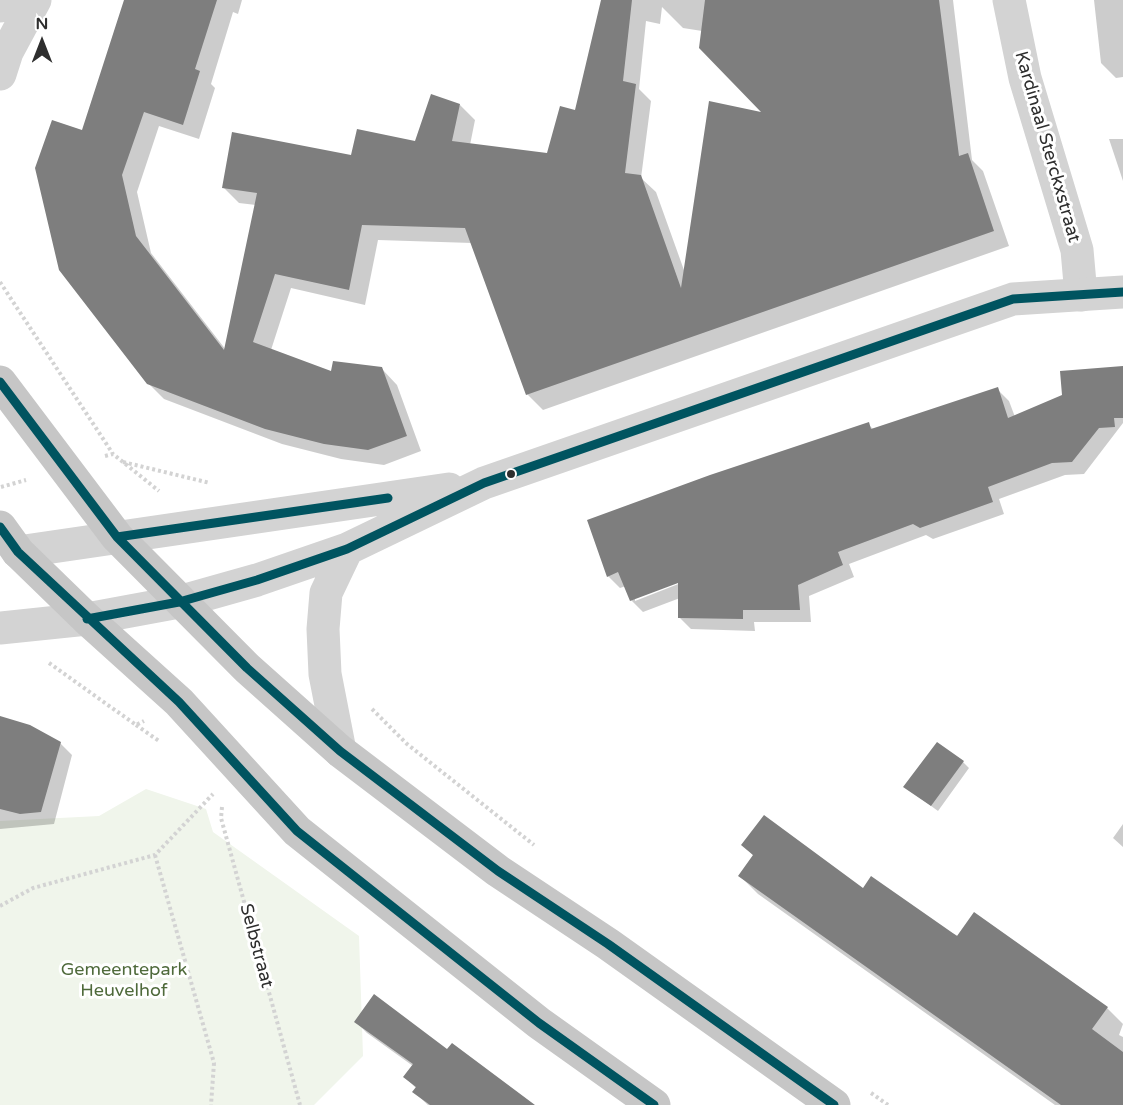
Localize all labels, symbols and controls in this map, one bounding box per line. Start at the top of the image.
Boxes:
north arrow [12,12,72,72]
text: N [36,14,48,34]
street label: Kardinaal Sterckxstraat [1009,49,1085,245]
unlabelled marker [505,468,517,480]
street label: Selbstraat [234,902,278,990]
park label: Gemeentepark Heuvelhof [61,959,187,1002]

